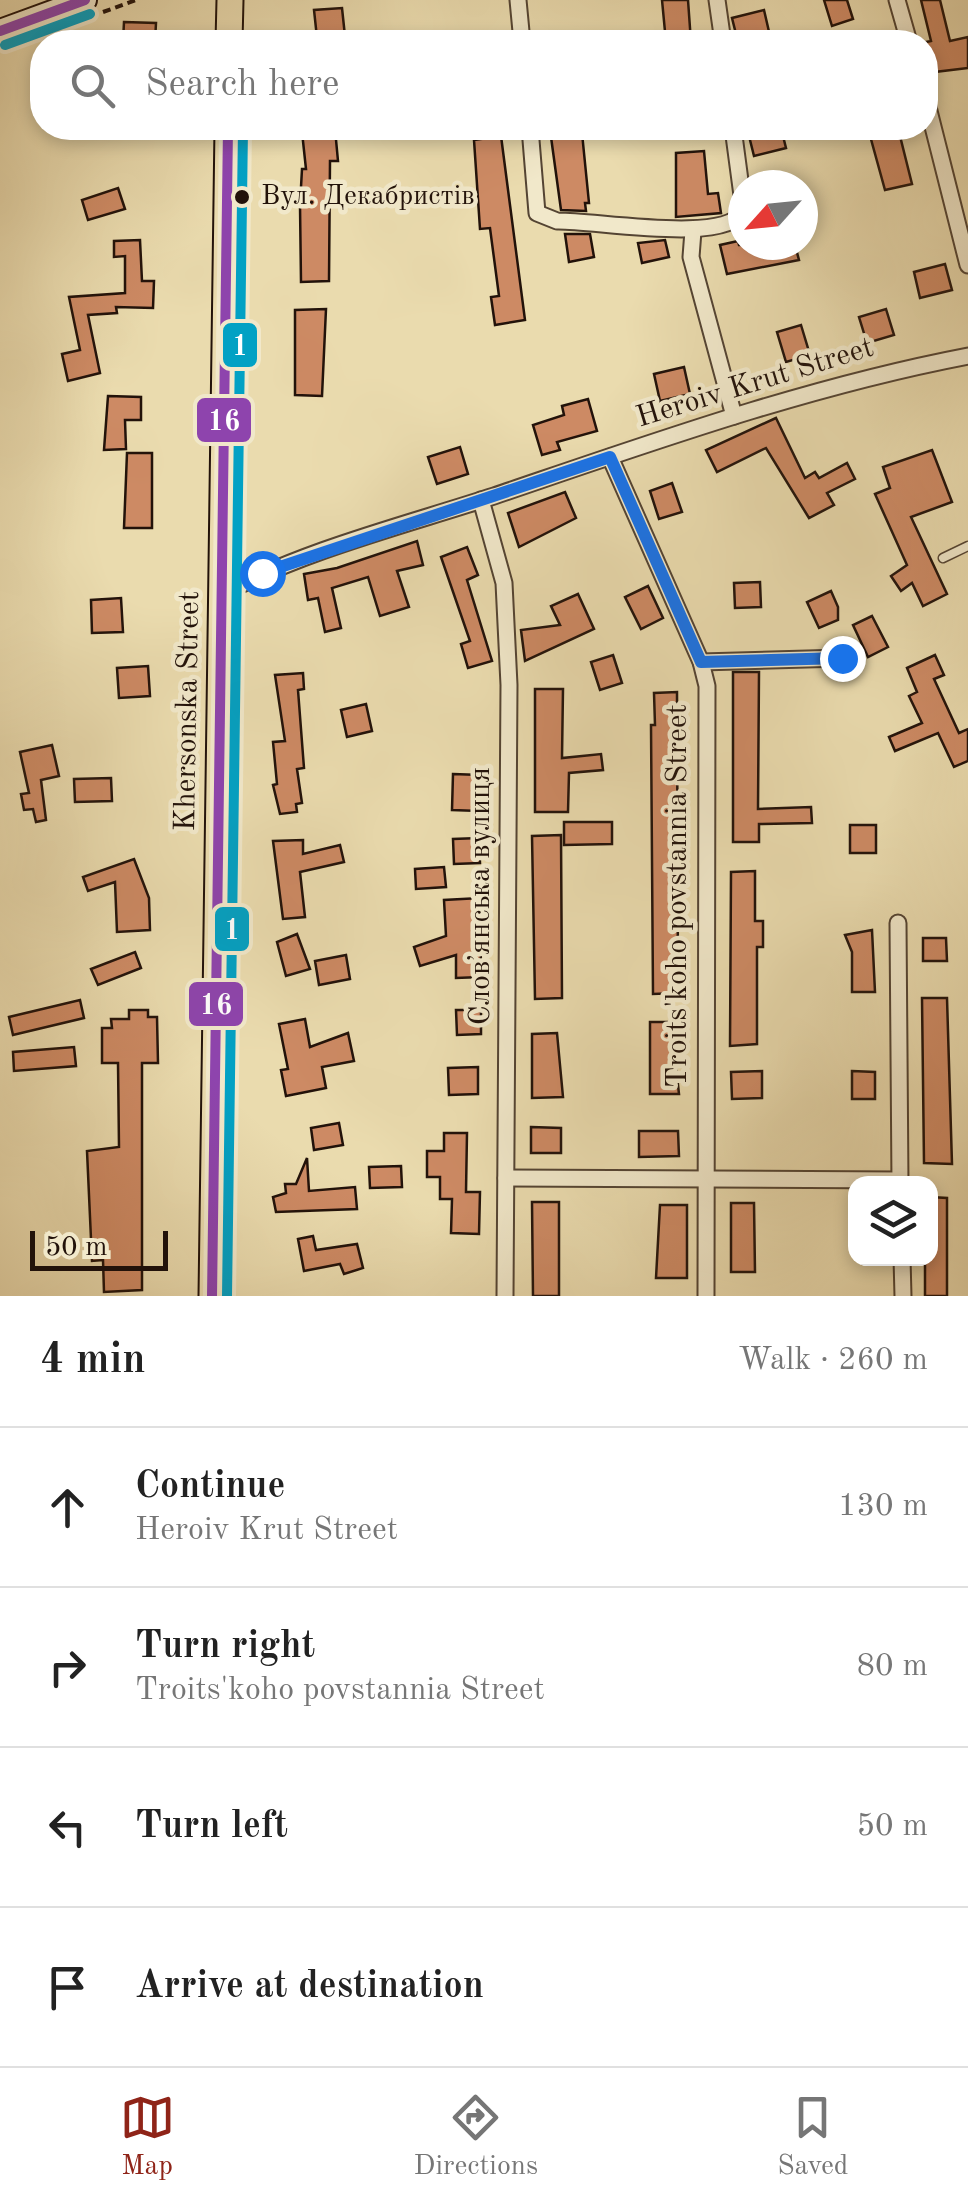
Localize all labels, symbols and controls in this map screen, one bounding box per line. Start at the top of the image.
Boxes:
search box [30,30,938,140]
icon: search [65,58,120,113]
text: Search here [145,66,340,104]
north arrow [728,170,818,260]
place label: Вул. Декабристів [261,183,475,211]
marker: Вул. Декабристів [232,187,252,207]
line badge: 1 [221,321,259,369]
street label: Heroiv Krut Street [633,333,877,433]
text: 1 [232,334,248,362]
line badge: 16 [195,396,253,444]
text: 16 [208,409,240,437]
route start [240,551,286,597]
street label: Khersonska Street [171,590,205,832]
route end [820,636,866,682]
street label: Troits'koho povstannia Street [663,704,693,1088]
street label: Словʼянська вулиця [466,767,496,1025]
line badge: 1 [213,905,251,953]
text: 1 [224,918,240,946]
line badge: 16 [187,980,245,1028]
text: 16 [200,993,232,1021]
map controls [848,1176,938,1266]
button: layers [848,1176,938,1266]
scale bar [30,1226,168,1270]
text: 50 m [45,1234,108,1262]
text: 4 min [40,1340,146,1382]
text: Walk · 260 m [738,1345,928,1377]
text: Continue [135,1468,285,1506]
icon: ahead [40,1480,95,1535]
text: 130 m [838,1491,928,1523]
text: Heroiv Krut Street [135,1515,398,1547]
text: Turn right [135,1628,315,1666]
icon: right [40,1640,95,1695]
text: 80 m [857,1651,928,1683]
text: Troits'koho povstannia Street [135,1675,545,1707]
icon: left [40,1800,95,1855]
text: Turn left [135,1808,288,1846]
text: 50 m [857,1811,928,1843]
icon: arrive [40,1960,95,2015]
text: Arrive at destination [135,1968,484,2006]
tab: Map [120,2090,175,2185]
tab: Directions [414,2090,538,2185]
tab: Saved [777,2090,848,2185]

